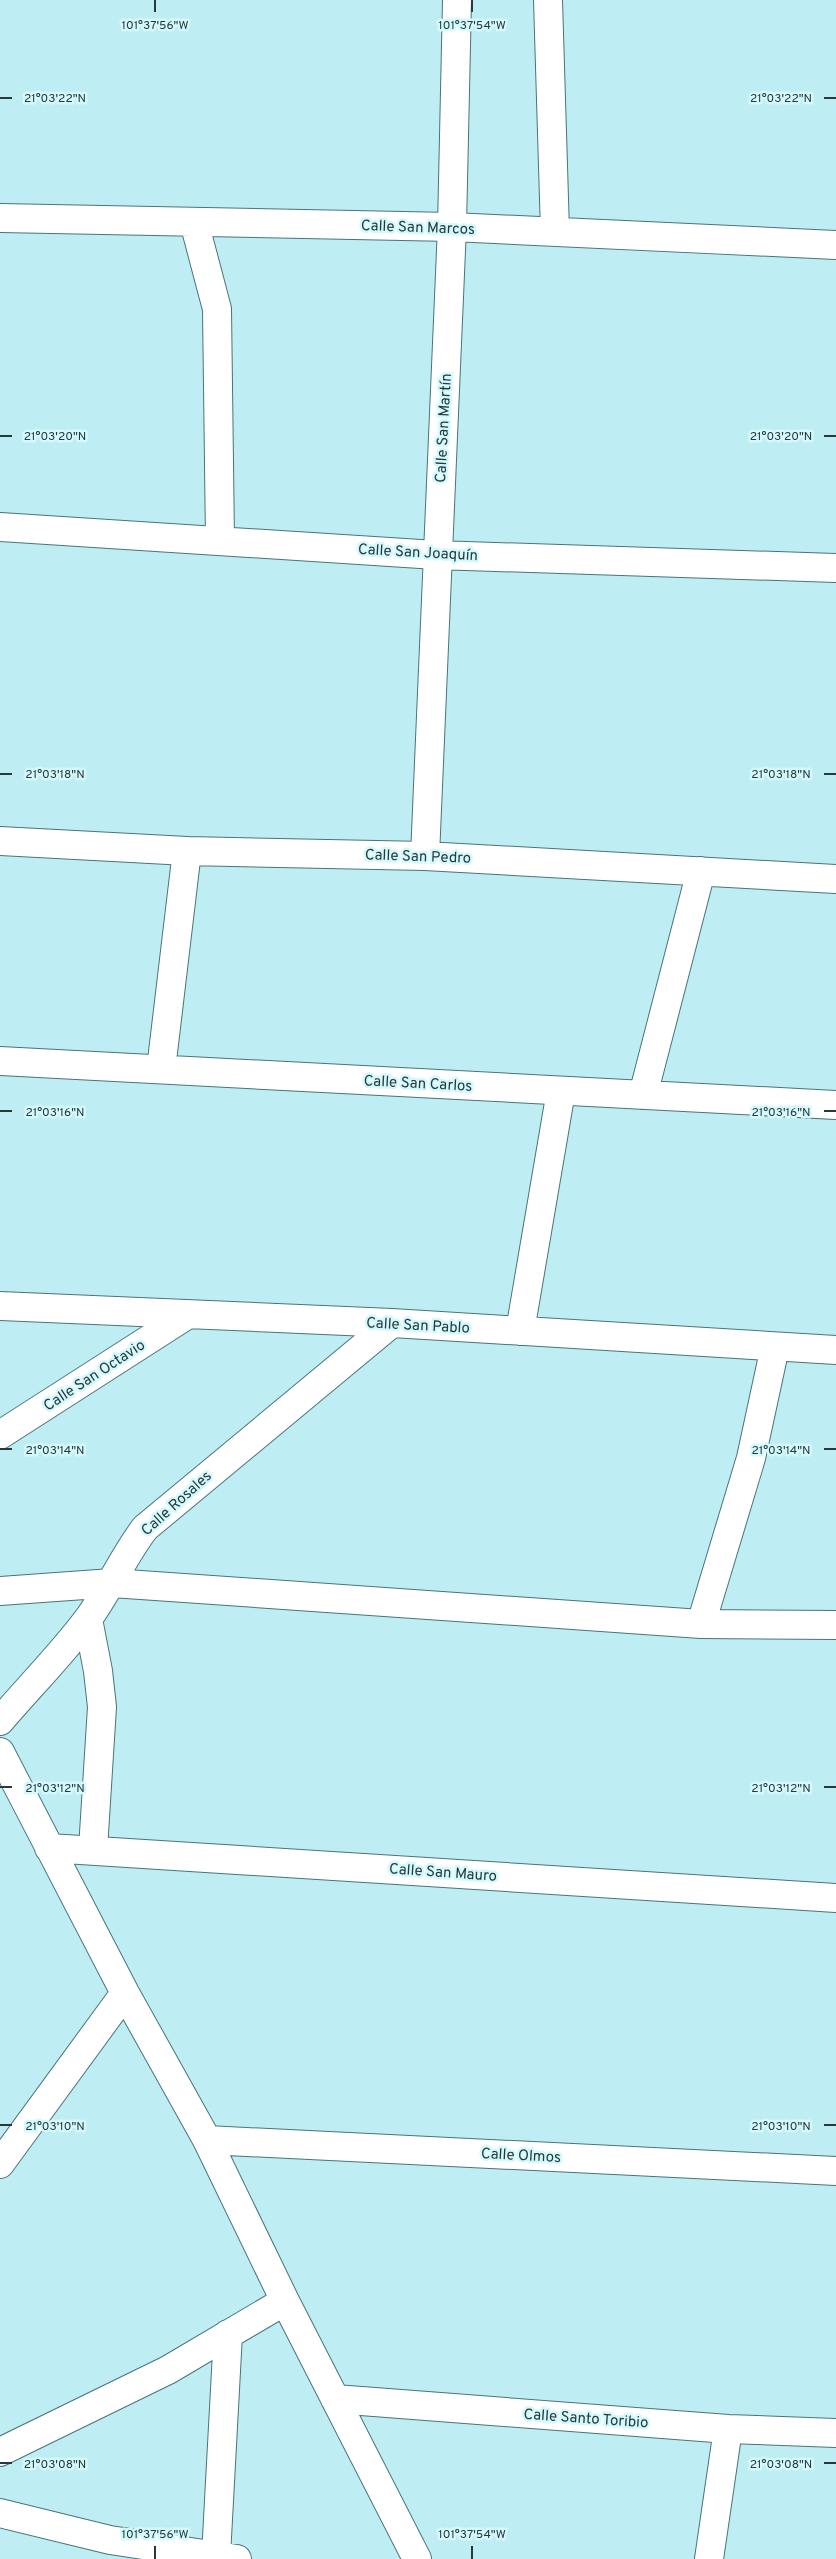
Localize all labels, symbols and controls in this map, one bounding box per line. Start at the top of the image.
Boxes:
text: 101°37'56"W [121,18,189,34]
text: 101°37'54"W [438,18,506,34]
text: 21°03'22"N [24,91,86,107]
text: 21°03'22"N [750,91,812,107]
street label: Calle San Marcos [361,217,475,240]
street label: Calle San Martín [432,373,457,483]
text: 21°03'20"N [24,429,86,445]
text: 21°03'20"N [750,429,812,445]
street label: Calle San Joaquín [357,541,478,566]
text: 21°03'18"N [25,767,85,783]
text: 21°03'18"N [751,767,811,783]
street label: Calle San Pedro [365,846,471,869]
street label: Calle San Carlos [363,1072,473,1097]
text: 21°03'16"N [25,1105,85,1121]
text: 21°03'16"N [751,1105,811,1121]
street label: Calle San Pablo [366,1314,470,1339]
street label: Calle San Octavio [40,1336,149,1416]
text: 21°03'14"N [25,1443,85,1459]
text: 21°03'14"N [751,1443,811,1459]
street label: Calle Rosales [138,1467,216,1541]
text: 21°03'12"N [25,1781,85,1797]
text: 21°03'12"N [751,1781,811,1797]
street label: Calle San Mauro [388,1860,497,1887]
text: 21°03'10"N [25,2119,85,2135]
text: 21°03'10"N [751,2119,811,2135]
street label: Calle Olmos [480,2145,561,2168]
street label: Calle Santo Toribio [523,2406,649,2433]
text: 21°03'08"N [24,2457,86,2473]
text: 21°03'08"N [750,2457,812,2473]
text: 101°37'56"W [121,2527,189,2543]
text: 101°37'54"W [438,2527,506,2543]

